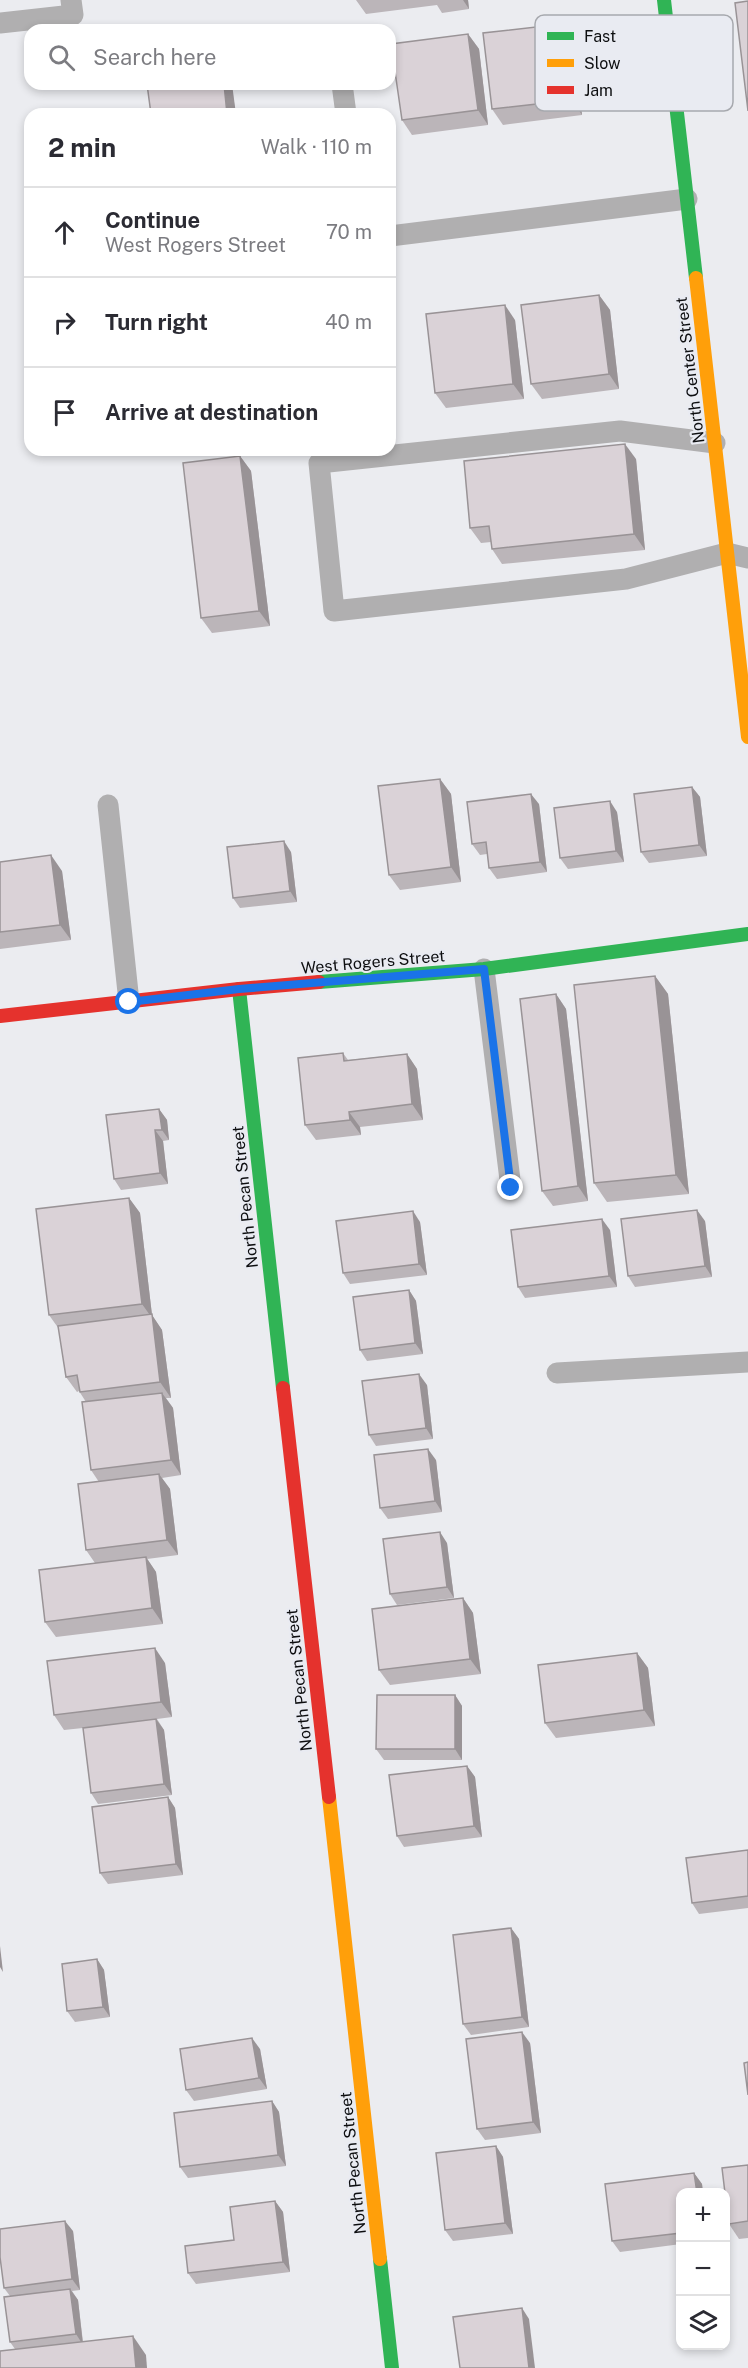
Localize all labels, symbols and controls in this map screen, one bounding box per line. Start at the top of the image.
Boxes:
legend [535,15,733,111]
search box [24,24,396,90]
text: Fast [584,27,616,46]
icon: search [45,41,78,74]
text: Search here [93,44,217,70]
text: Slow [584,54,621,73]
text: Jam [584,81,613,100]
text: 2 min [48,132,116,163]
text: Walk · 110 m [261,135,372,159]
text: Continue [105,207,200,233]
icon: ahead [48,216,81,249]
text: 70 m [326,220,372,244]
text: West Rogers Street [105,233,286,257]
street label: North Center Street [672,296,708,444]
icon: right [48,306,81,339]
text: Turn right [105,309,208,335]
text: 40 m [325,310,372,334]
icon: arrive [48,396,81,429]
text: Arrive at destination [105,399,318,425]
street label: West Rogers Street [300,946,446,978]
route start [115,988,141,1014]
street label: North Pecan Street [228,1125,262,1269]
route end [497,1174,523,1200]
street label: North Pecan Street [282,1608,316,1752]
street label: North Pecan Street [336,2091,370,2235]
map controls [676,2188,730,2350]
button: + [676,2188,730,2242]
button: − [676,2242,730,2296]
button: layers [676,2296,730,2350]

